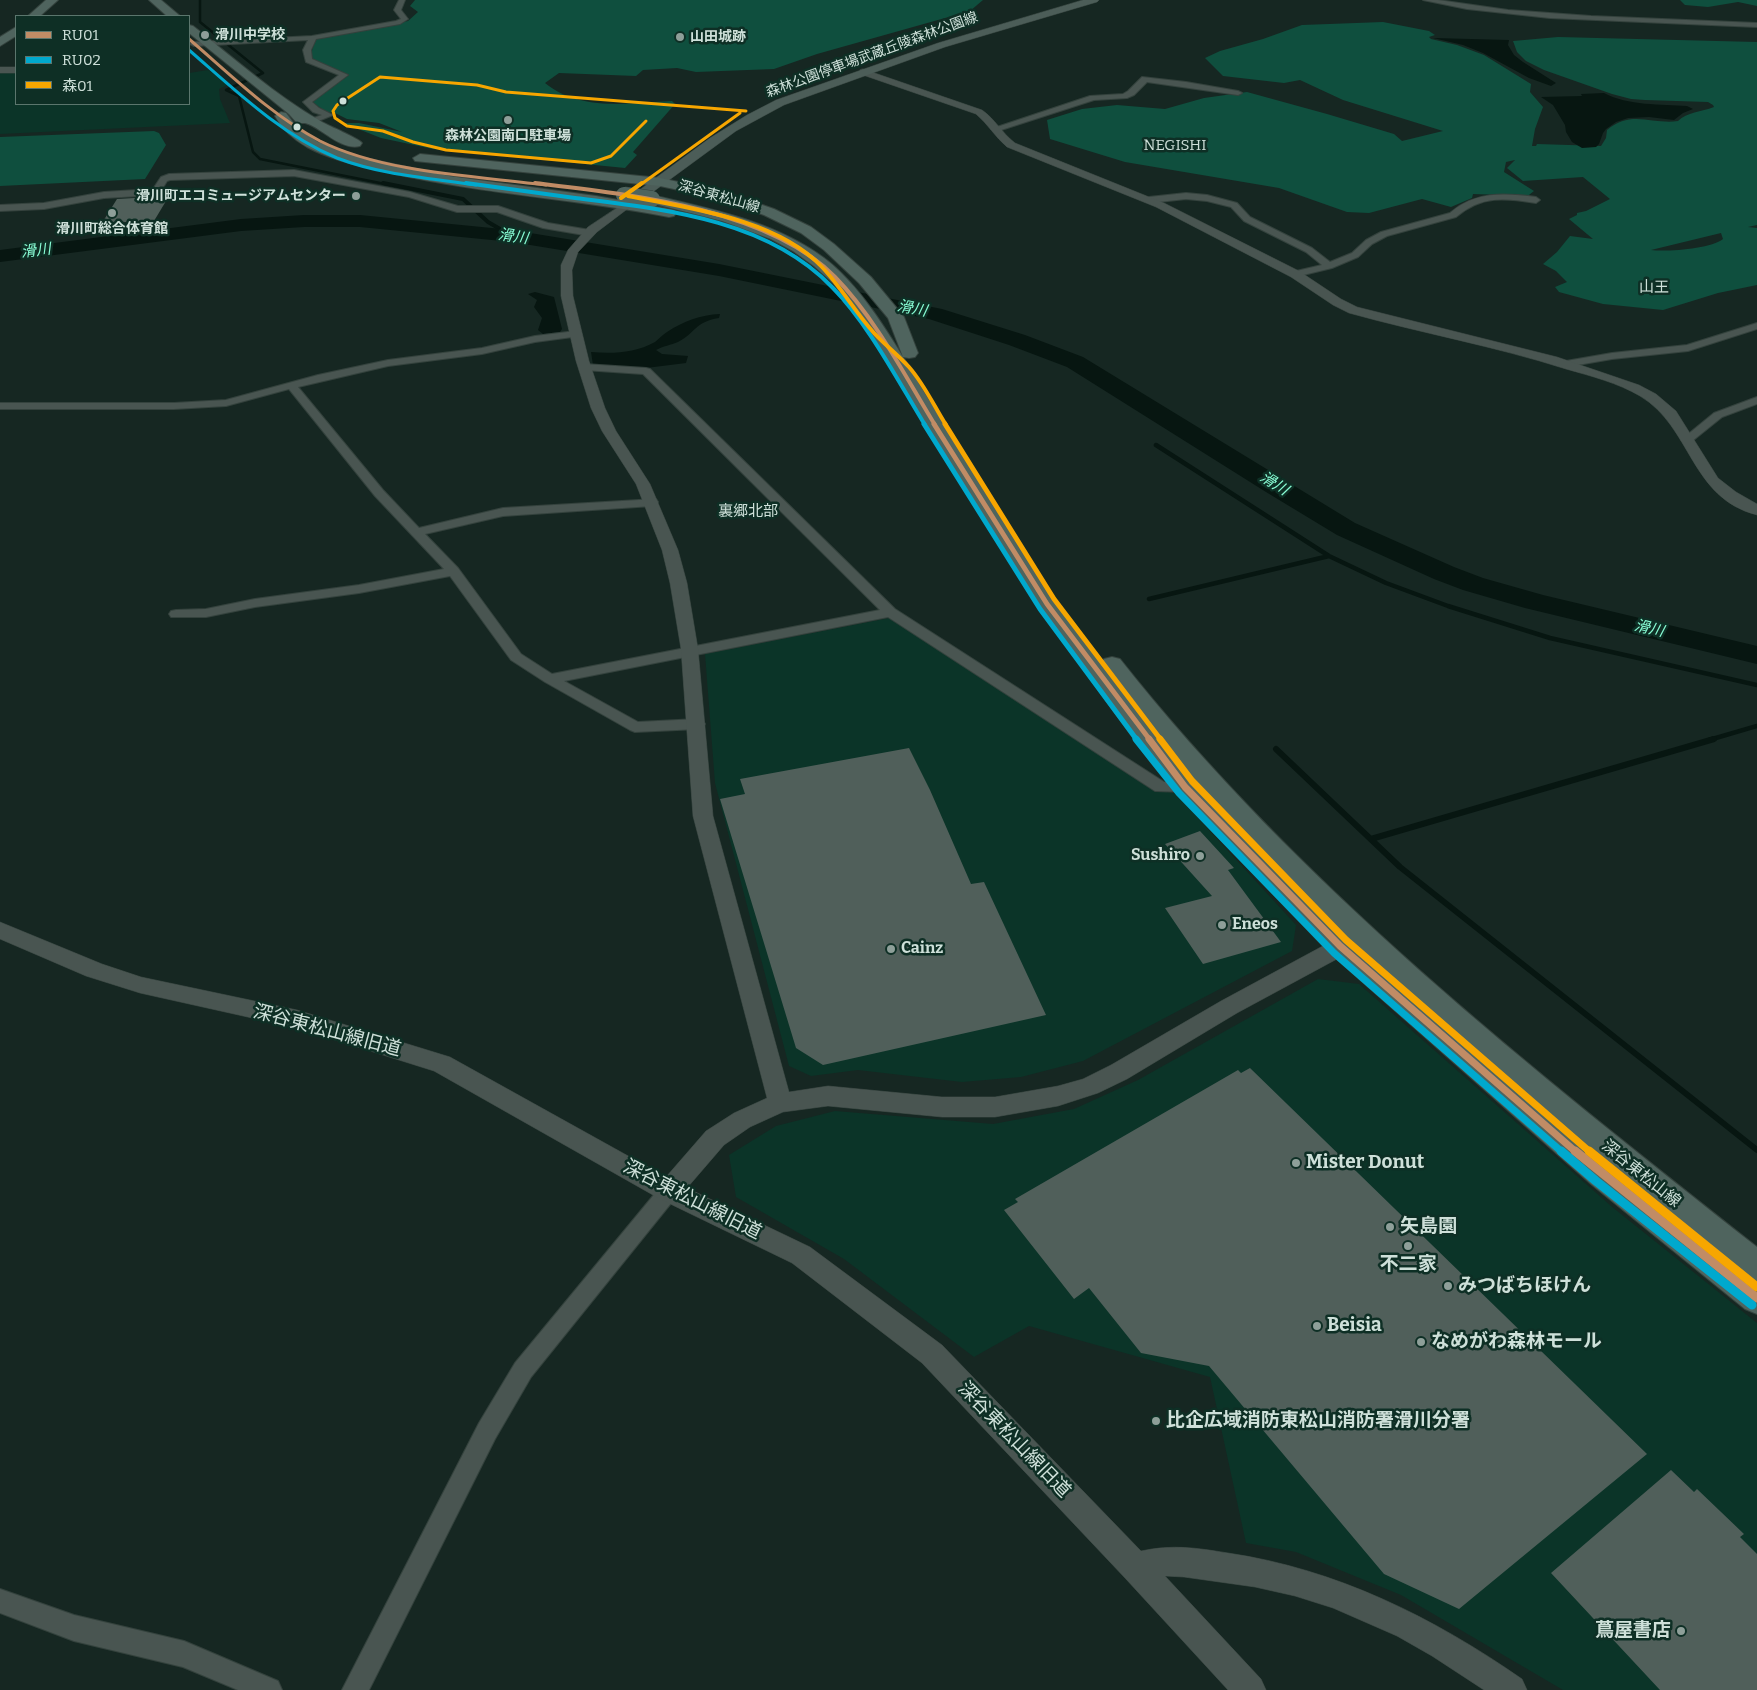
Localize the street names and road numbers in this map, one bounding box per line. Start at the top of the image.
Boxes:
street label: 森林公園停車場武蔵丘陵森林公園線 [764,9,980,101]
street label: 深谷東松山線 [676,177,762,217]
street label: 深谷東松山線旧道 [251,1000,403,1062]
street label: 深谷東松山線 [1598,1136,1684,1212]
street label: 深谷東松山線旧道 [619,1155,765,1245]
street label: 深谷東松山線旧道 [953,1377,1075,1503]

